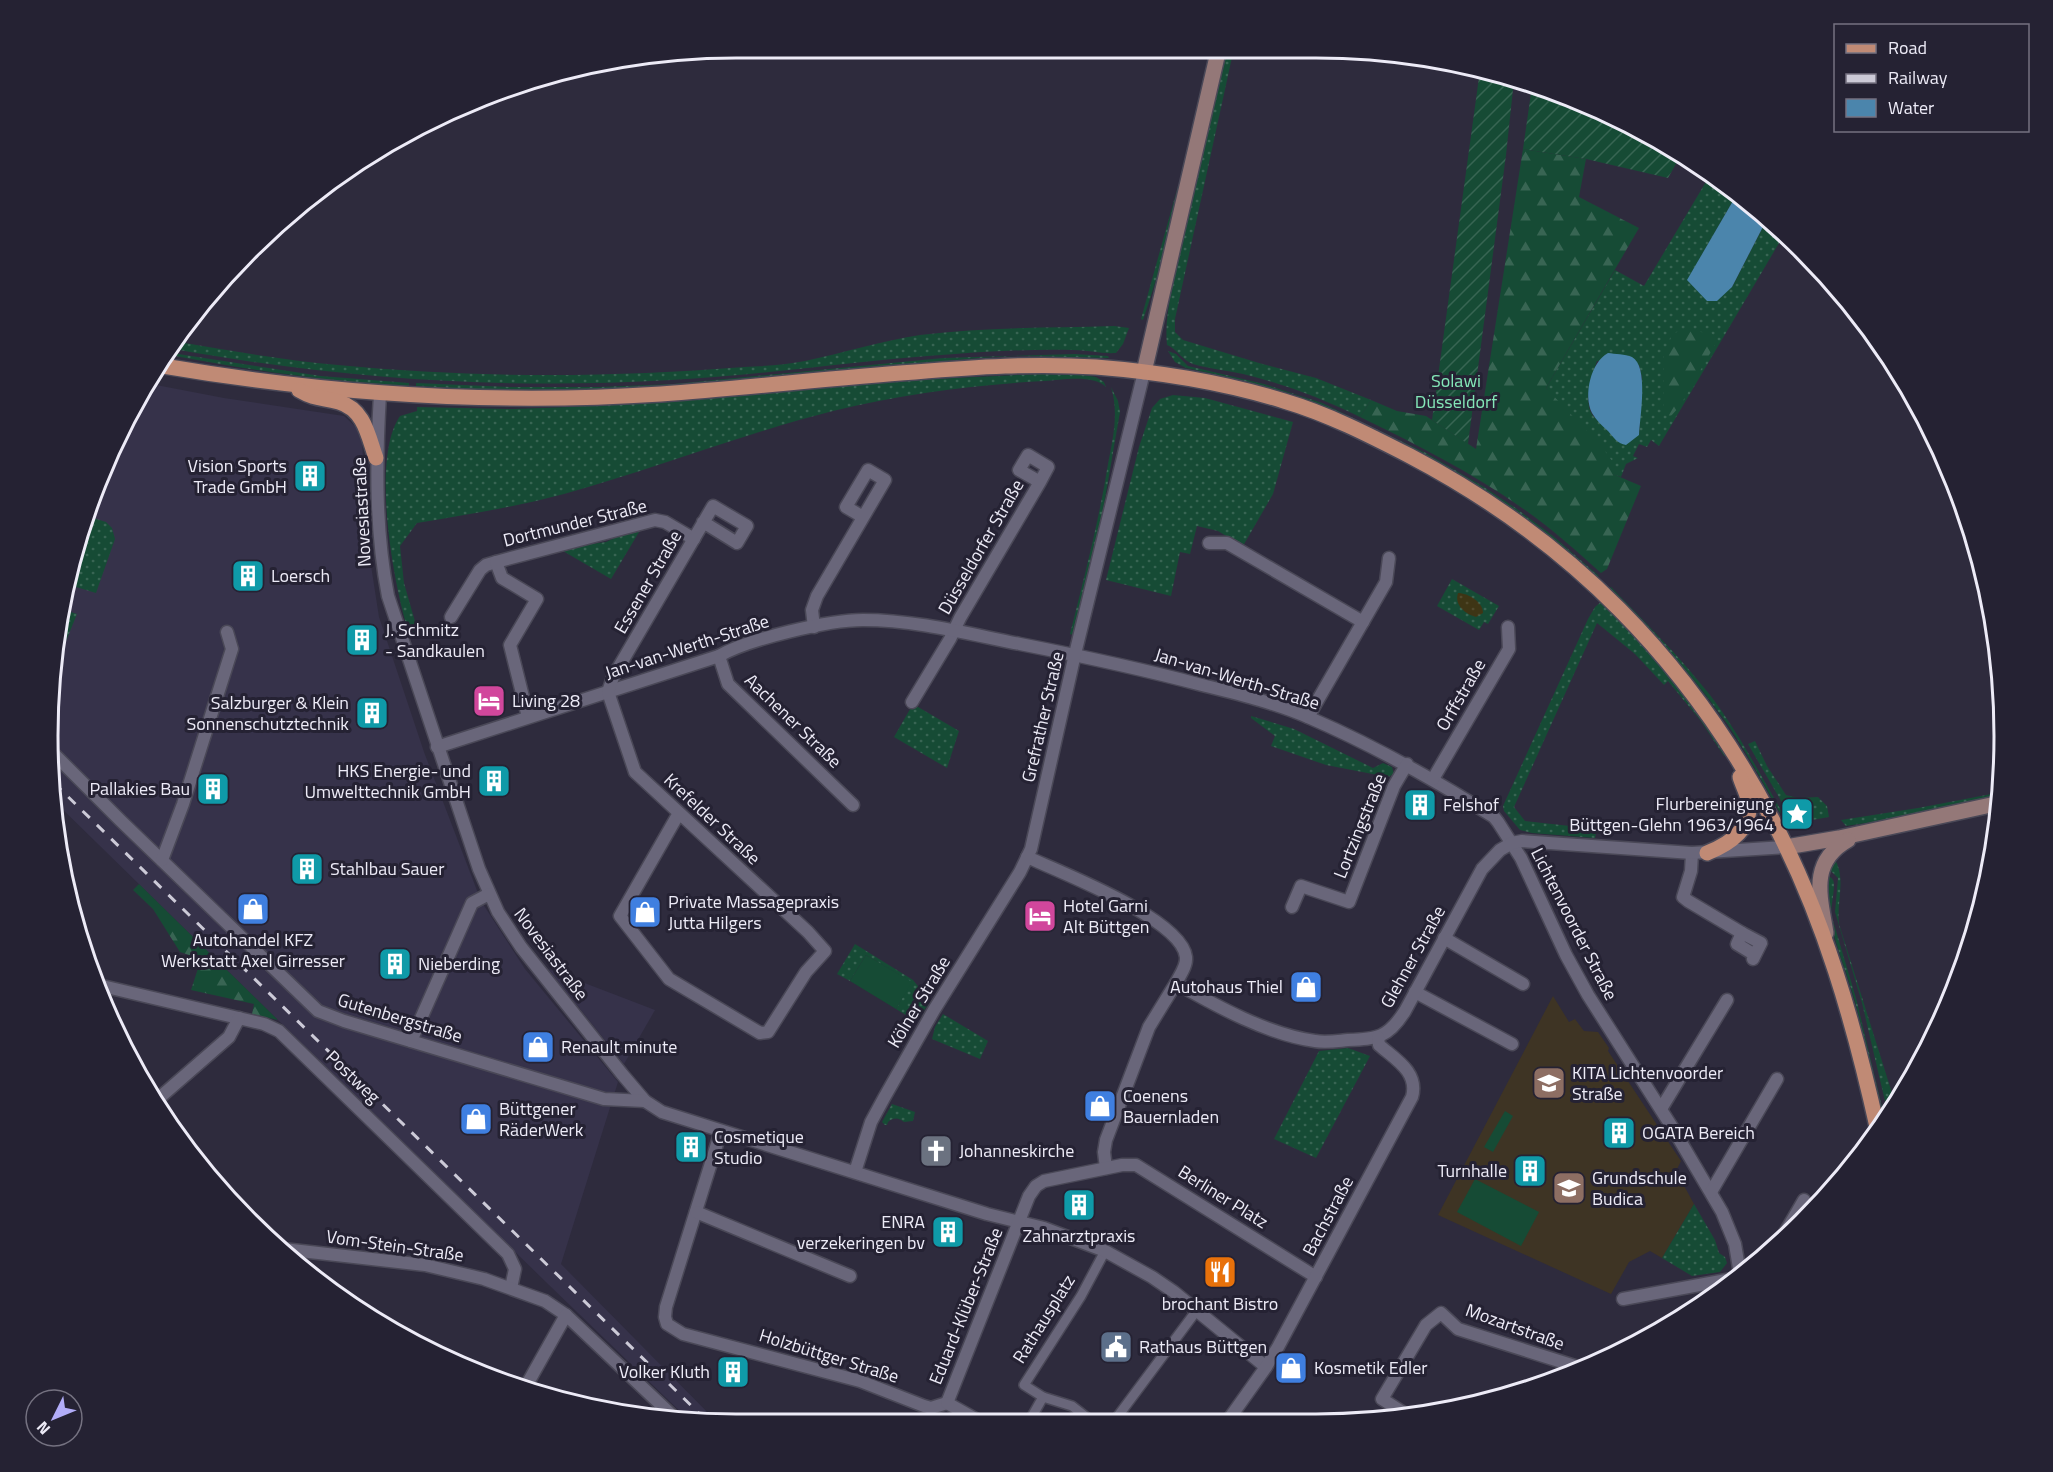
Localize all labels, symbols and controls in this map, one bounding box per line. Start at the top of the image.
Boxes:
legend [1834,24,2029,132]
text: Road [1888,34,1927,61]
text: Railway [1888,64,1948,91]
text: Water [1888,94,1934,121]
park label: Solawi Düsseldorf [1415,367,1497,415]
place label: Vision Sports Trade GmbH [187,452,287,500]
street label: Novesiastraße [345,457,378,568]
building icon: Vision Sports Trade GmbH [292,458,328,494]
street label: Düsseldorfer Straße [931,474,1030,619]
street label: Dortmunder Straße [500,492,650,553]
street label: Essener Straße [607,525,688,638]
building icon: Loersch [230,558,266,594]
place label: Loersch [271,562,330,589]
street label: Jan-van-Werth-Straße [601,607,772,686]
place label: J. Schmitz - Sandkaulen [385,616,485,664]
building icon: J. Schmitz - Sandkaulen [344,622,380,658]
street label: Jan-van-Werth-Straße [1151,641,1323,716]
street label: Grefrather Straße [1014,649,1071,785]
street label: Orffstraße [1429,654,1492,736]
street label: Aachener Straße [739,667,848,774]
hotel icon: Living 28 [471,683,507,719]
place label: Living 28 [512,687,580,714]
place label: Salzburger & Klein Sonnenschutztechnik [187,689,349,737]
building icon: Salzburger & Klein Sonnenschutztechnik [354,695,390,731]
place label: HKS Energie- und Umwelttechnik GmbH [304,757,471,805]
building icon: HKS Energie- und Umwelttechnik GmbH [476,763,512,799]
street label: Krefelder Straße [658,767,767,871]
street label: Lortzingstraße [1326,769,1393,882]
building icon: Pallakies Bau [195,771,231,807]
place label: Pallakies Bau [89,775,190,802]
building icon: Felshof [1402,787,1438,823]
place label: Flurbereinigung Büttgen-Glehn 1963/1964 [1569,790,1774,838]
place label: Felshof [1443,791,1499,818]
place icon: Flurbereinigung Büttgen-Glehn 1963/1964 [1779,796,1815,832]
street label: Lichtenvoorder Straße [1524,843,1625,1005]
building icon: Stahlbau Sauer [289,851,325,887]
place label: Stahlbau Sauer [330,855,444,882]
place label: Private Massagepraxis Jutta Hilgers [668,888,839,936]
shop icon: Autohandel KFZ Werkstatt Axel Girresser [235,891,271,927]
place label: Hotel Garni Alt Büttgen [1063,892,1149,940]
shop icon: Private Massagepraxis Jutta Hilgers [627,894,663,930]
hotel icon: Hotel Garni Alt Büttgen [1022,898,1058,934]
street label: Glehner Straße [1373,901,1452,1013]
street label: Novesiastraße [508,902,595,1006]
place label: Autohandel KFZ Werkstatt Axel Girresser [161,926,345,974]
building icon: Nieberding [377,946,413,982]
place label: Nieberding [418,950,500,977]
street label: Kölner Straße [880,951,957,1053]
shop icon: Autohaus Thiel [1288,969,1324,1005]
place label: Autohaus Thiel [1170,973,1283,1000]
street label: Gutenbergstraße [335,986,466,1049]
shop icon: Renault minute [520,1029,556,1065]
place label: Renault minute [561,1033,677,1060]
street label: Postweg [320,1044,387,1110]
place label: KITA Lichtenvoorder Straße [1572,1059,1723,1107]
school or university icon: KITA Lichtenvoorder Straße [1531,1065,1567,1101]
place label: Coenens Bauernladen [1123,1082,1219,1130]
shop icon: Coenens Bauernladen [1082,1088,1118,1124]
place label: Büttgener RäderWerk [499,1095,584,1143]
shop icon: Büttgener RäderWerk [458,1101,494,1137]
building icon: OGATA Bereich [1601,1115,1637,1151]
place label: OGATA Bereich [1642,1119,1755,1146]
place label: Cosmetique Studio [714,1123,804,1171]
building icon: Cosmetique Studio [673,1129,709,1165]
church icon: Johanneskirche [918,1133,954,1169]
place label: Johanneskirche [959,1137,1074,1164]
building icon: Turnhalle [1512,1153,1548,1189]
place label: Turnhalle [1438,1157,1507,1184]
street label: Berliner Platz [1173,1158,1274,1235]
place label: Grundschule Budica [1592,1164,1687,1212]
school or university icon: Grundschule Budica [1551,1170,1587,1206]
street label: Bachstraße [1295,1171,1360,1261]
building icon: Zahnarztpraxis [1061,1187,1097,1223]
place label: ENRA verzekeringen bv [797,1208,925,1256]
building icon: ENRA verzekeringen bv [930,1214,966,1250]
place label: Zahnarztpraxis [1023,1222,1135,1249]
street label: Vom-Stein-Straße [325,1223,465,1269]
street label: Eduard-Klüber-Straße [922,1223,1009,1388]
restaurant icon: brochant Bistro [1202,1254,1238,1290]
street label: Rathausplatz [1006,1269,1082,1368]
place label: brochant Bistro [1162,1290,1278,1317]
street label: Mozartstraße [1462,1296,1568,1357]
street label: Holzbüttger Straße [756,1321,902,1390]
public building icon: Rathaus Büttgen [1098,1329,1134,1365]
place label: Rathaus Büttgen [1139,1333,1267,1360]
shop icon: Kosmetik Edler [1273,1350,1309,1386]
building icon: Volker Kluth [715,1354,751,1390]
place label: Kosmetik Edler [1314,1354,1428,1381]
place label: Volker Kluth [619,1358,710,1385]
north arrow [24,1388,84,1448]
text: N [30,1416,56,1440]

